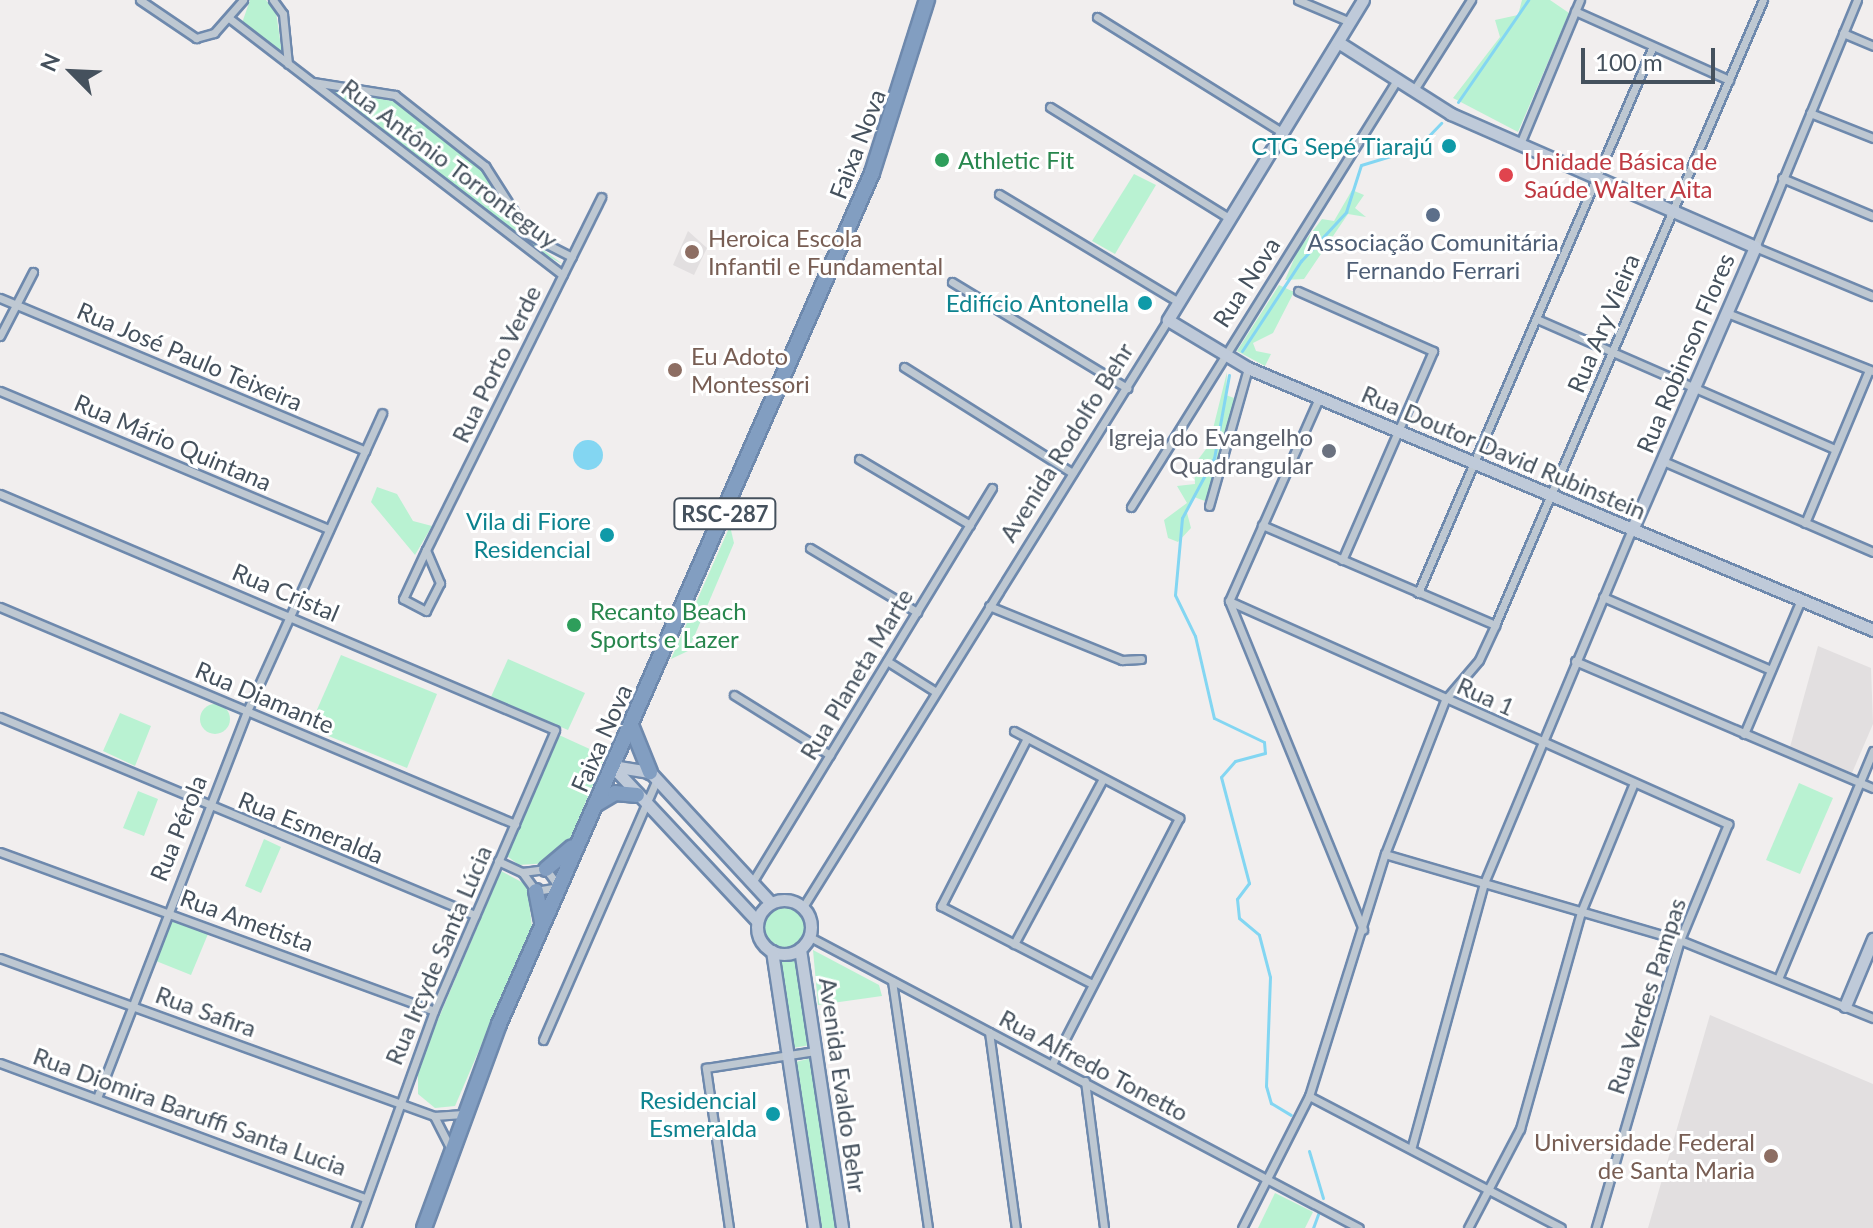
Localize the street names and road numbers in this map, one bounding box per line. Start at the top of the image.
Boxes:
street label: Rua Antônio Torronteguy [336,72,564,254]
street label: Faixa Nova [823,85,891,203]
street label: Rua Nova [1206,232,1286,332]
street label: Rua Ary Vieira [1560,248,1646,398]
street label: Rua Robinson Flores [1630,249,1740,457]
street label: Rua Porto Verde [445,280,547,448]
street label: Rua José Paulo Teixeira [72,295,308,417]
street label: Avenida Rodolfo Behr [993,337,1139,547]
street label: Rua Doutor David Rubinstein [1357,379,1651,525]
street label: Rua Mário Quintana [70,387,276,497]
road number: RSC-287 [673,496,777,532]
street label: Rua Cristal [228,557,344,627]
street label: Rua Planeta Marte [794,583,918,765]
street label: Rua Diamante [191,655,339,739]
street label: Rua 1 [1453,671,1519,721]
street label: Faixa Nova [564,680,638,796]
street label: Rua Pérola [144,771,212,885]
street label: Rua Esmeralda [234,785,388,869]
street label: Rua Ircyde Santa Lúcia [379,841,497,1069]
street label: Rua Ametista [176,882,318,958]
street label: Rua Verdes Pampas [1601,894,1691,1098]
street label: Avenida Evaldo Behr [814,976,872,1194]
street label: Rua Safira [152,980,260,1042]
street label: Rua Alfredo Tonetto [994,1003,1194,1127]
street label: Rua Diomira Baruffi Santa Lucia [29,1041,351,1181]

